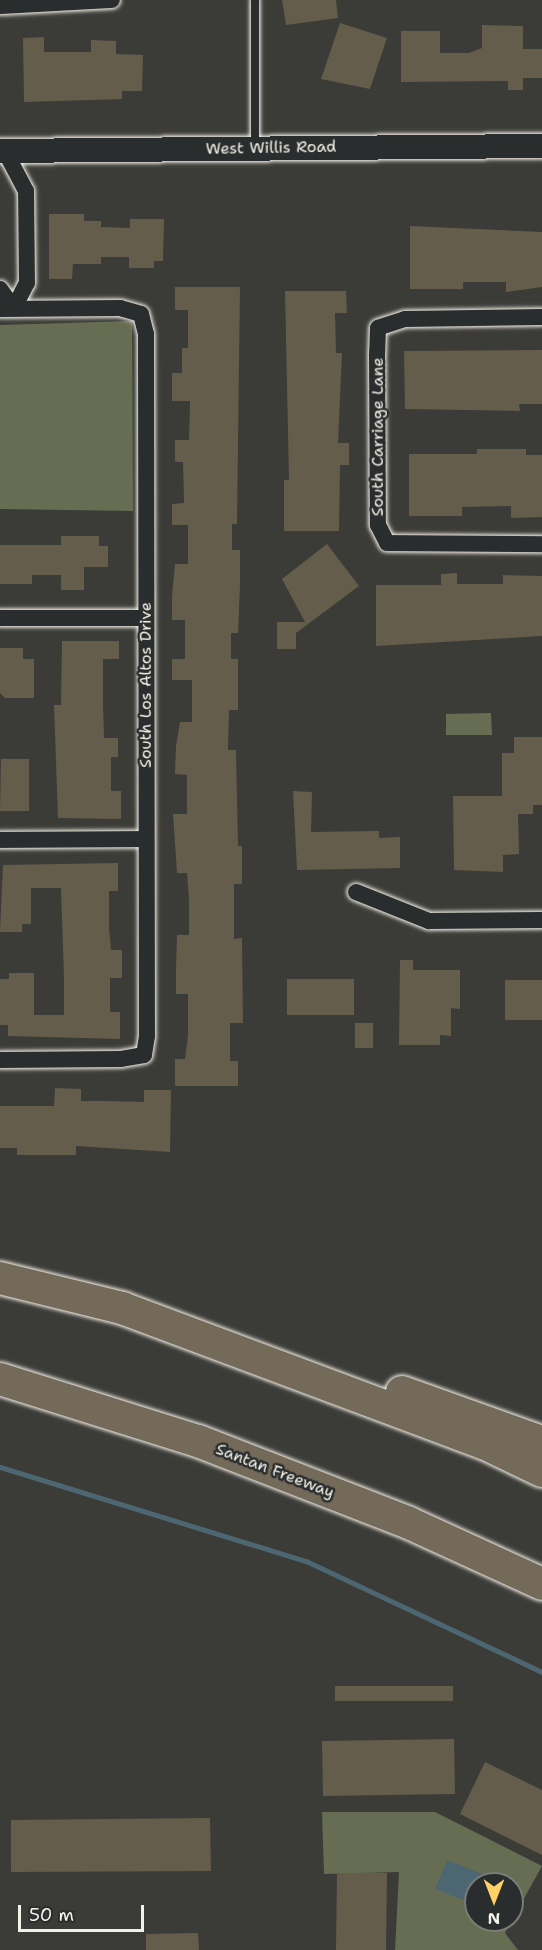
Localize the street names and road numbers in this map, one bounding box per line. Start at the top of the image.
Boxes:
street label: West Willis Road [206,137,336,159]
street label: South Carriage Lane [368,358,388,516]
street label: South Los Altos Drive [136,602,156,768]
street label: Santan Freeway [213,1440,337,1502]

